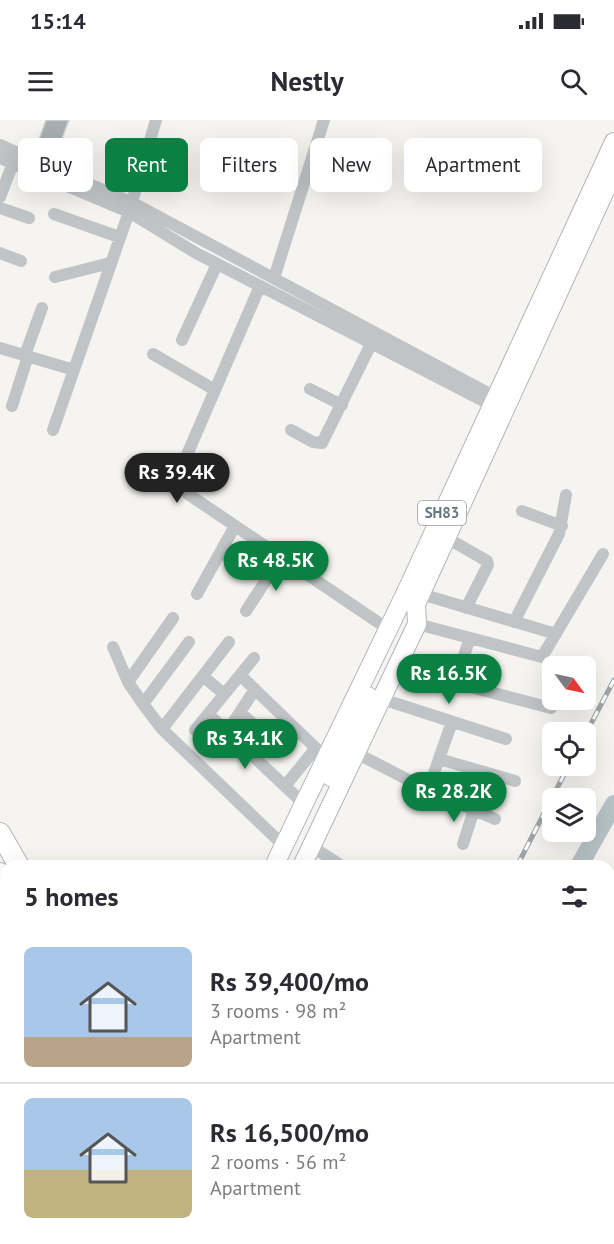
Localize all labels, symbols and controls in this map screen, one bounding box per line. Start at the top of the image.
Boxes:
text: 15:14 [30,7,86,35]
text: Nestly [270,64,344,98]
icon: menu [24,65,57,98]
icon: search [557,65,590,98]
chip: Buy [18,138,93,192]
chip: Rent [105,138,188,192]
chip: Filters [200,138,298,192]
chip: New [310,138,392,192]
chip: Apartment [404,138,542,192]
pin: Rs 39.4K [115,453,239,504]
text: Rs 39.4K [139,459,215,485]
road number: SH83 [418,501,466,525]
pin: Rs 48.5K [214,541,338,592]
text: Rs 48.5K [238,547,314,573]
pin: Rs 16.5K [387,654,511,705]
north arrow [542,656,596,710]
map controls [542,656,596,842]
text: Rs 16.5K [411,660,487,686]
pin: Rs 34.1K [183,719,307,770]
button: locate [542,722,596,776]
text: Rs 34.1K [207,725,283,751]
pin: Rs 28.2K [392,772,516,823]
text: Rs 28.2K [416,778,492,804]
button: layers [542,788,596,842]
text: 5 homes [24,880,119,913]
icon: filters [558,880,591,913]
text: Rs 39,400/mo [210,965,369,998]
icon: home [72,971,144,1043]
text: 3 rooms · 98 m² [210,998,346,1024]
text: Apartment [210,1024,301,1050]
text: Rs 16,500/mo [210,1116,369,1149]
icon: home [72,1122,144,1194]
text: 2 rooms · 56 m² [210,1149,346,1175]
text: Apartment [210,1175,301,1201]

